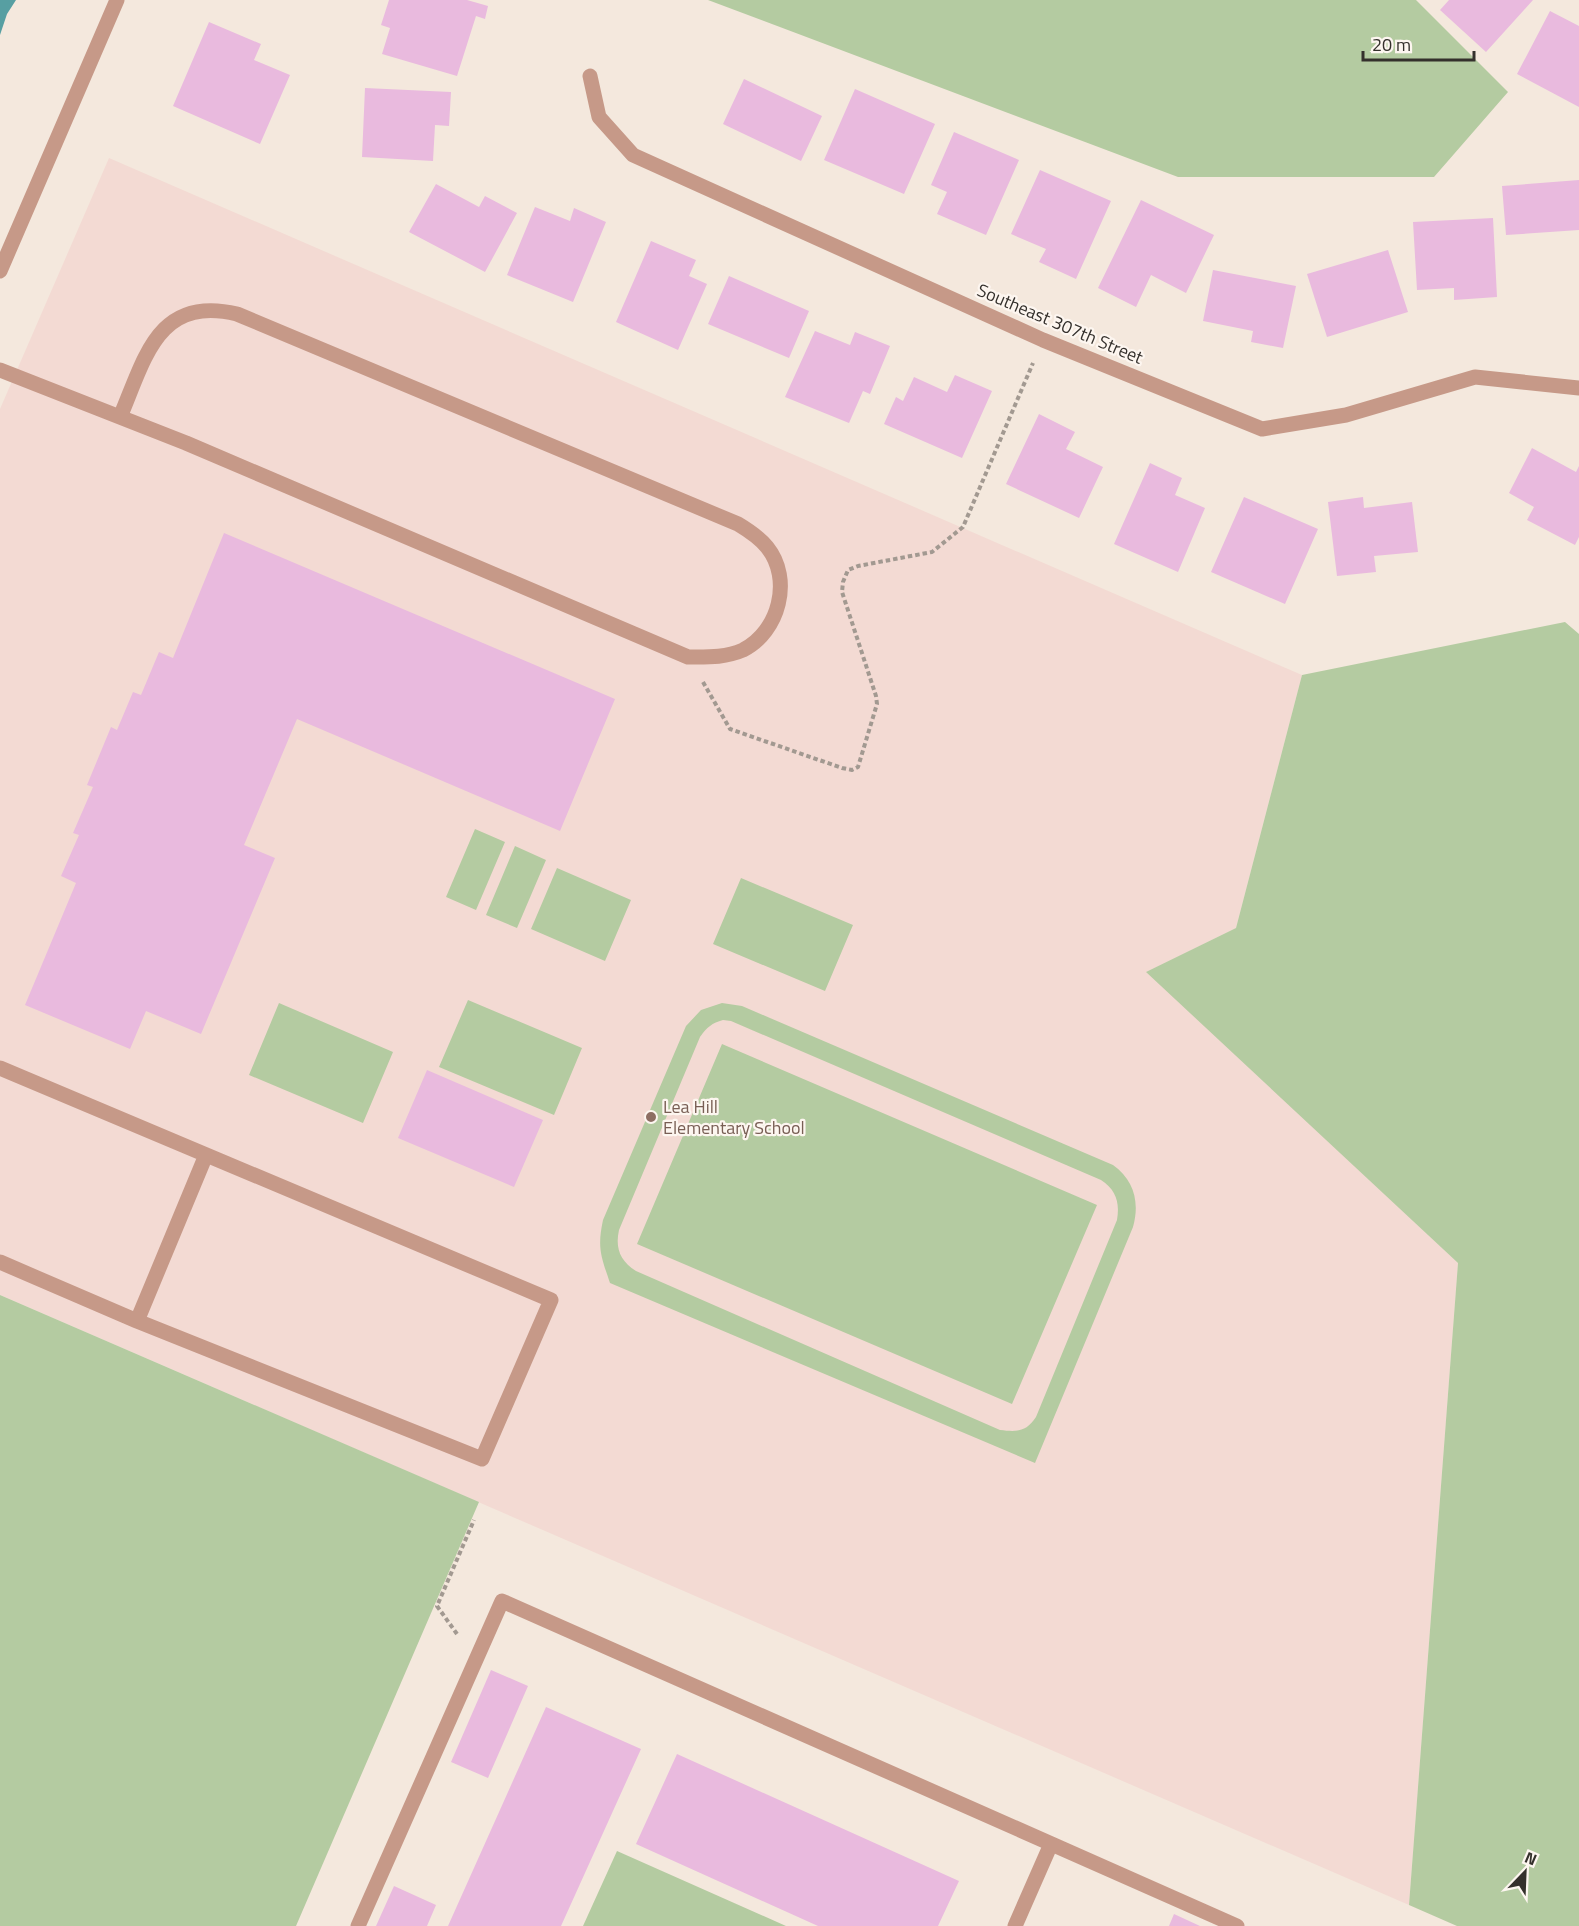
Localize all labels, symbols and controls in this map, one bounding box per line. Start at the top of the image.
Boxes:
scale bar [1363,24,1474,62]
text: 20 m [1372,31,1411,58]
street label: Southeast 307th Street [973,276,1148,371]
place label: Lea Hill Elementary School [663,1093,805,1141]
marker: Lea Hill Elementary School [644,1110,658,1124]
north arrow [1495,1842,1555,1902]
text: N [1521,1845,1541,1871]

